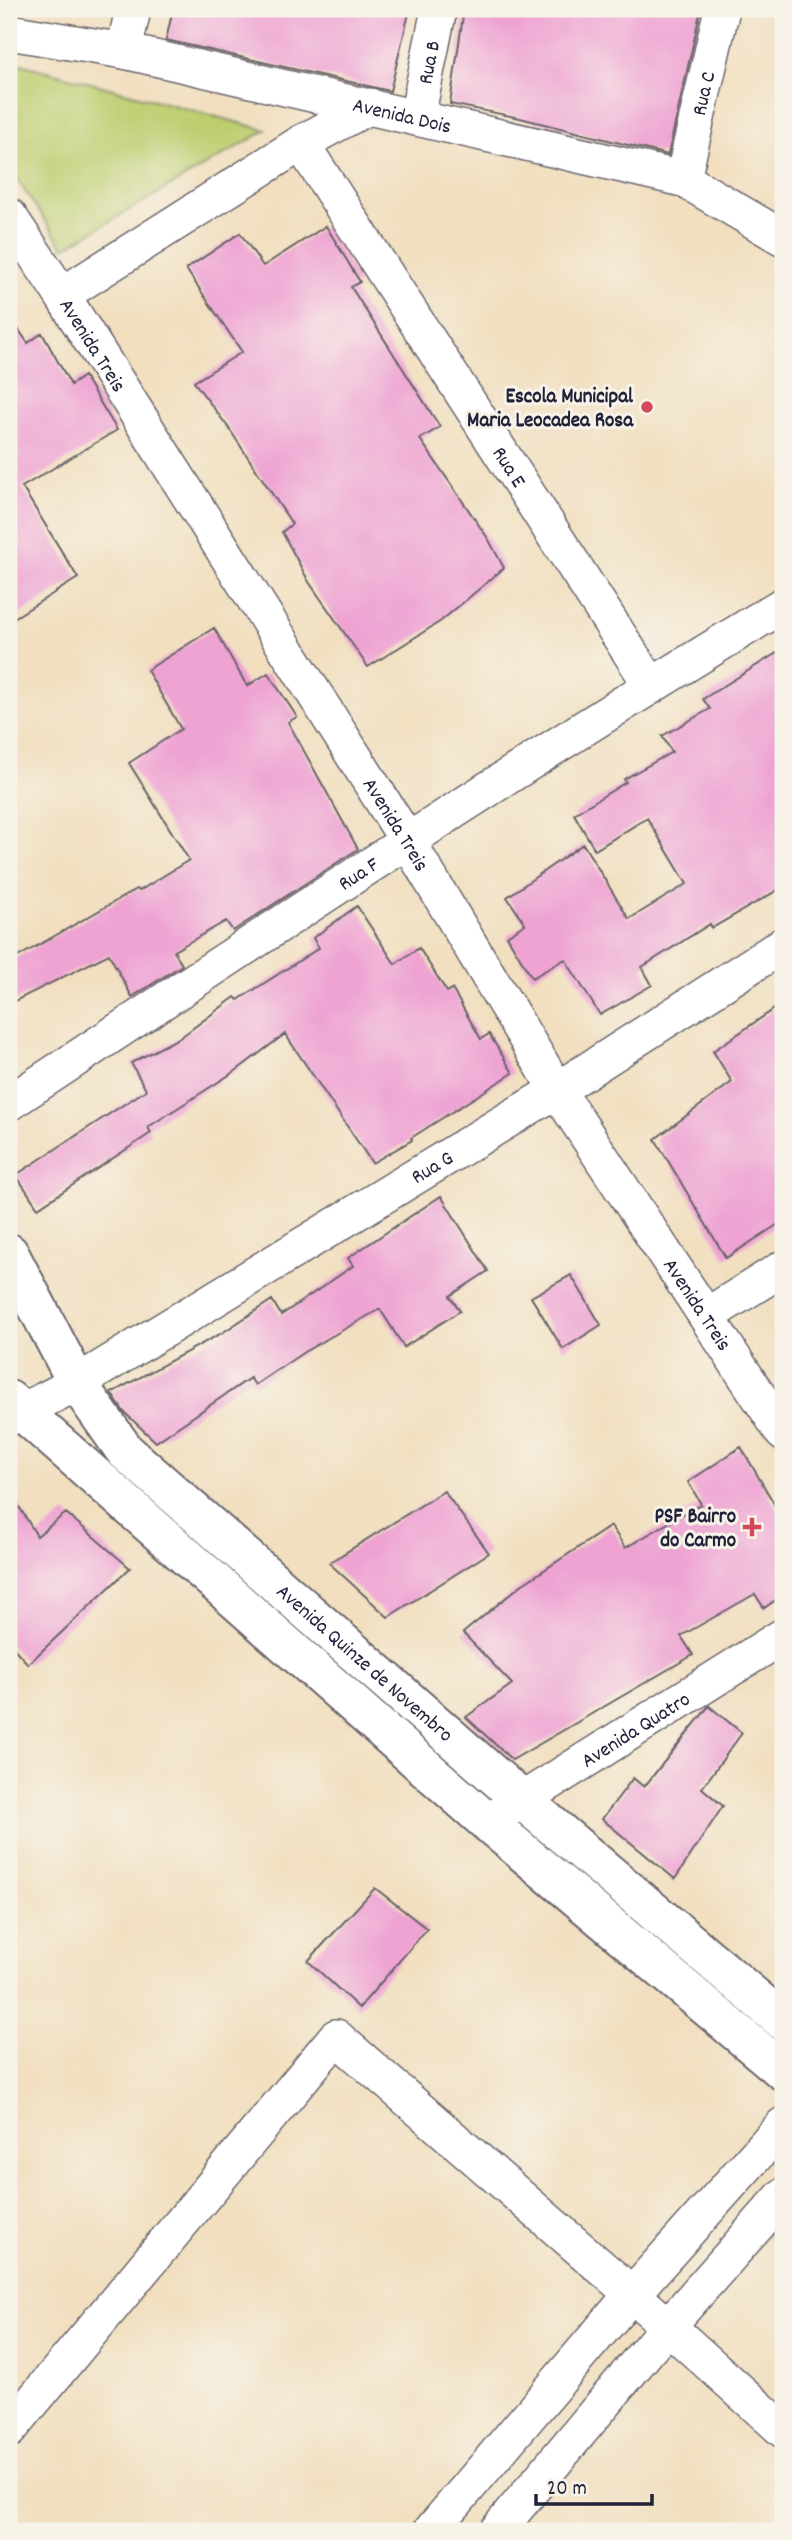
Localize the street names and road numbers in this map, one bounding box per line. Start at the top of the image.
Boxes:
street label: Rua B [412,38,450,87]
street label: Rua C [686,69,725,119]
street label: Avenida Dois [349,92,454,143]
street label: Avenida Treis [50,294,132,399]
street label: Rua E [483,442,532,495]
street label: Avenida Treis [353,773,435,878]
street label: Rua F [333,851,387,900]
street label: Rua G [406,1145,460,1193]
street label: Avenida Treis [654,1253,737,1358]
street label: Avenida Quinze de Novembro [268,1578,458,1751]
street label: Avenida Quatro [576,1686,697,1777]

